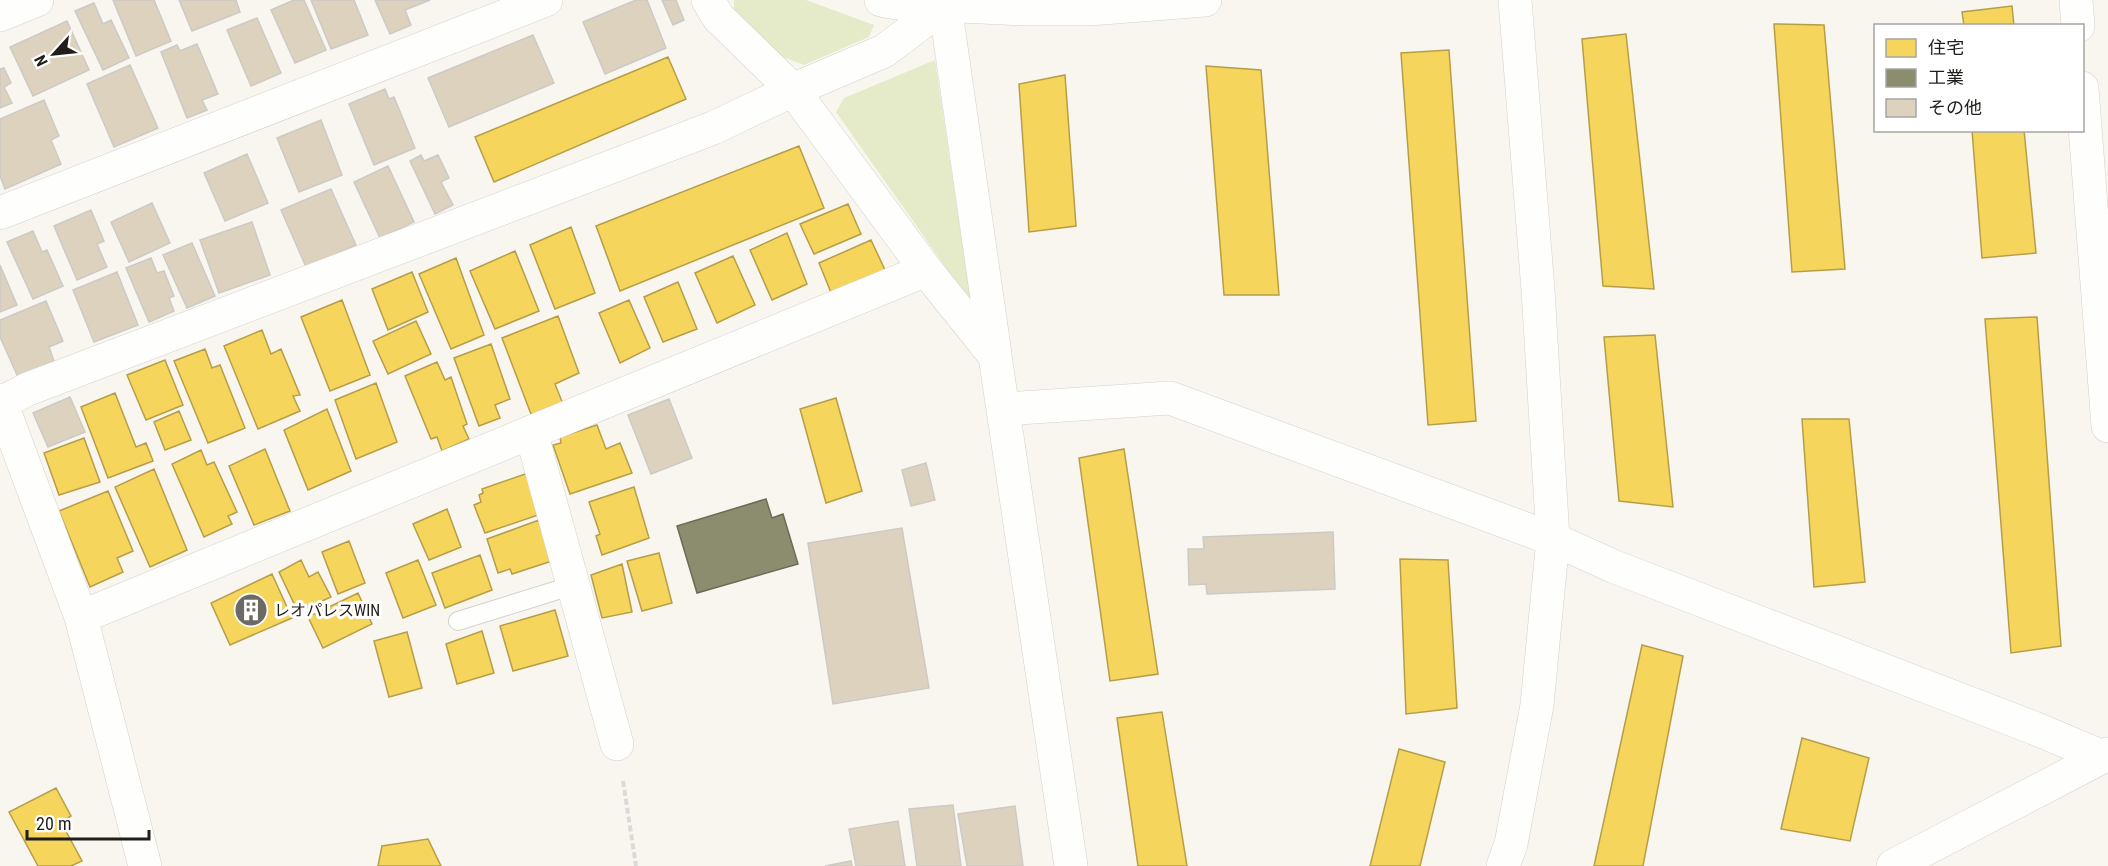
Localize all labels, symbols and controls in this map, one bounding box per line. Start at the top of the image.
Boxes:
north arrow [24,24,84,84]
legend [1874,24,2084,132]
text: 住宅 [1928,37,1964,58]
text: N [30,52,52,69]
text: 工業 [1928,67,1964,88]
text: その他 [1928,97,1982,118]
building icon: レオパレスWIN [233,592,269,628]
place label: レオパレスWIN [274,601,380,620]
scale bar [27,803,148,841]
text: 20 m [36,813,71,834]

